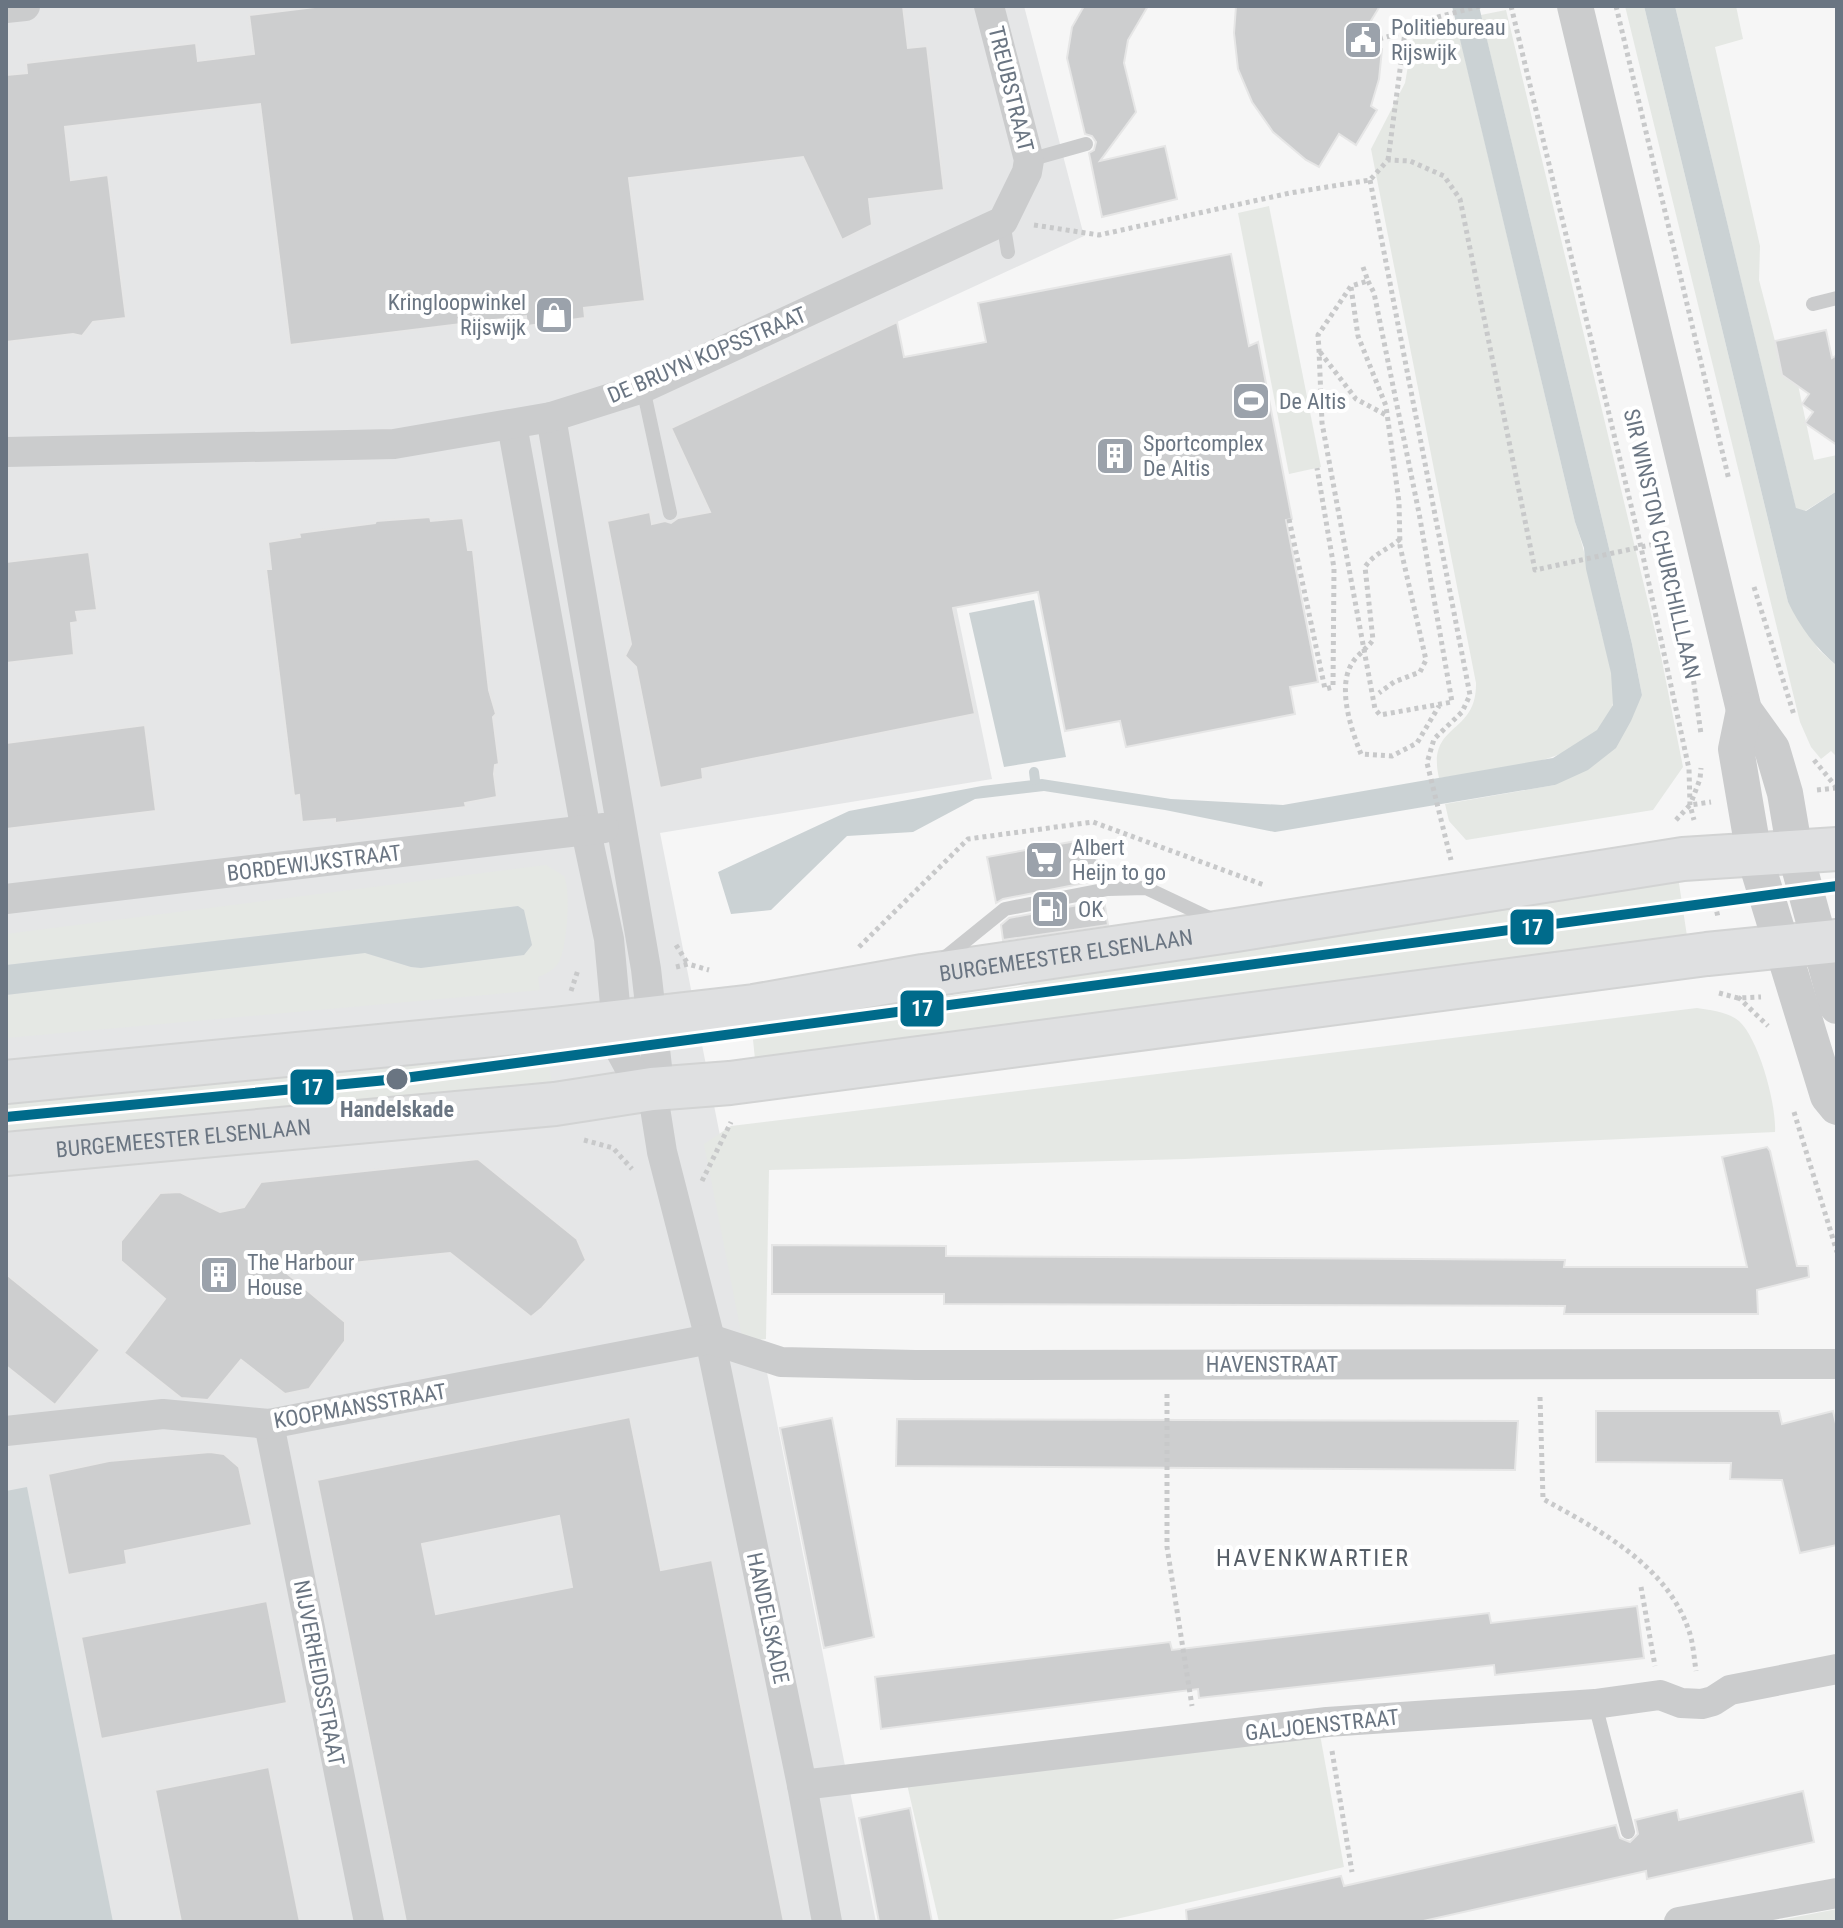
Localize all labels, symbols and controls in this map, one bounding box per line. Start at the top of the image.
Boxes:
place label: Politiebureau Rijswijk [1391,15,1506,65]
public building icon: Politiebureau Rijswijk [1342,19,1384,61]
street label: TREUBSTRAAT [983,24,1039,154]
place label: Kringloopwinkel Rijswijk [388,290,526,340]
shop icon: Kringloopwinkel Rijswijk [533,294,575,336]
street label: DE BRUYN KOPSSTRAAT [604,302,810,408]
sports icon: De Altis [1230,380,1272,422]
place label: De Altis [1279,389,1346,414]
street label: SIR WINSTON CHURCHILLLAAN [1619,407,1705,681]
place label: Sportcomplex De Altis [1143,431,1264,481]
building icon: Sportcomplex De Altis [1094,435,1136,477]
place label: Albert Heijn to go [1072,835,1166,885]
supermarket icon: Albert Heijn to go [1023,839,1065,881]
street label: BORDEWIJKSTRAAT [225,840,403,886]
fuel station icon: OK [1029,888,1071,930]
place label: OK [1078,897,1103,922]
line badge: 17 [1509,908,1555,946]
text: 17 [1521,915,1543,940]
street label: BURGEMEESTER ELSENLAAN [937,924,1194,986]
line badge: 17 [899,989,945,1028]
text: 17 [911,996,933,1021]
marker: Handelskade [384,1066,410,1092]
line badge: 17 [289,1068,335,1106]
text: 17 [301,1075,323,1100]
place label: Handelskade [340,1097,454,1122]
street label: BURGEMEESTER ELSENLAAN [55,1114,312,1162]
place label: The Harbour House [247,1250,355,1300]
building icon: The Harbour House [198,1254,240,1296]
street label: HAVENSTRAAT [1206,1352,1338,1377]
street label: KOOPMANSSTRAAT [272,1379,448,1433]
district label: HAVENKWARTIER [1216,1544,1410,1572]
street label: HANDELSKADE [742,1550,794,1686]
street label: NIJVERHEIDSSTRAAT [289,1578,349,1768]
street label: GALJOENSTRAAT [1244,1704,1400,1746]

